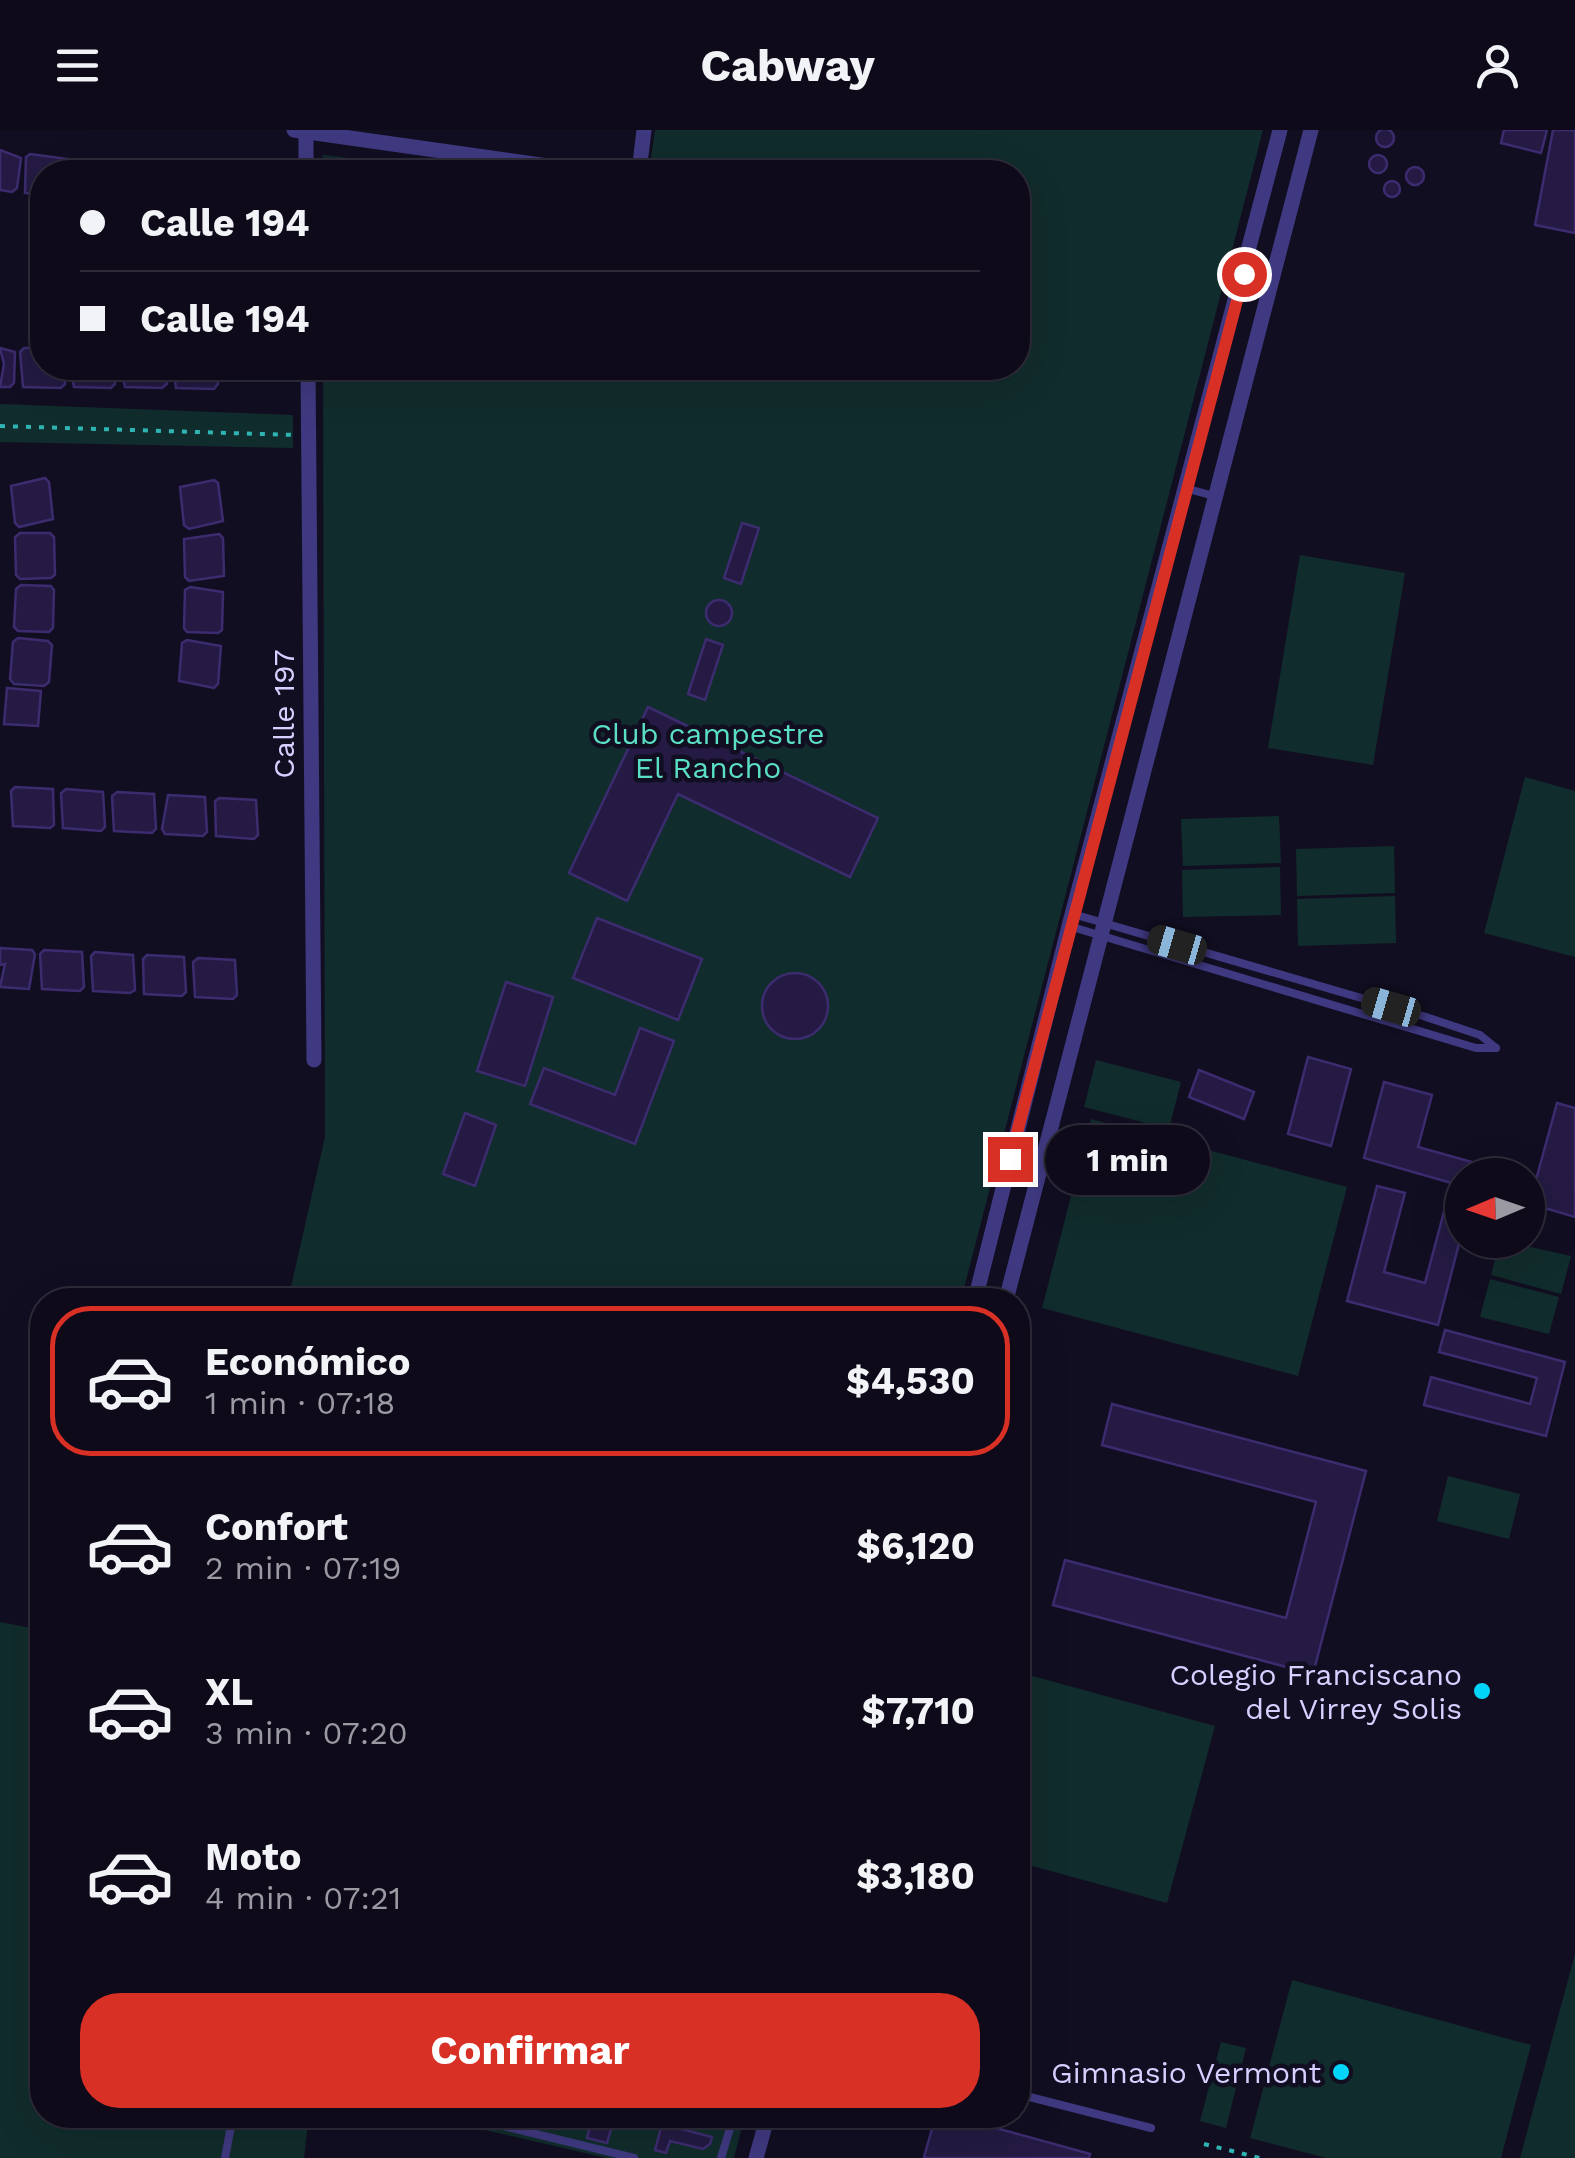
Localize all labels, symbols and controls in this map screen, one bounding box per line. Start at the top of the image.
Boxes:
icon: menu [50,38,105,93]
icon: person [1470,38,1525,93]
text: Cabway [700,39,875,92]
text: Calle 194 [140,201,310,245]
route start [1222,252,1267,297]
text: Calle 194 [140,297,310,341]
street label: Calle 197 [266,649,301,779]
park label: Club campestre El Rancho [591,716,825,785]
car [1144,922,1210,968]
car [1358,984,1424,1030]
callout: 1 min [1045,1124,1210,1194]
route end [988,1137,1033,1182]
text: 1 min [1086,1141,1169,1179]
north arrow [1445,1158,1545,1258]
map controls [1445,1158,1545,1258]
icon: car [85,1336,175,1426]
text: Económico [205,1340,410,1384]
text: $4,530 [846,1359,975,1403]
text: 1 min · 07:18 [205,1384,395,1422]
icon: car [85,1501,175,1591]
text: Confort [205,1505,348,1549]
text: $6,120 [857,1524,975,1568]
text: 2 min · 07:19 [205,1549,401,1587]
place label: Colegio Franciscano del Virrey Solis [1169,1657,1462,1726]
icon: car [85,1666,175,1756]
text: XL [205,1670,253,1714]
marker: Colegio Franciscano del Virrey Solis [1471,1680,1493,1702]
text: $7,710 [861,1689,975,1733]
text: 3 min · 07:20 [205,1714,408,1752]
icon: car [85,1831,175,1921]
text: Moto [205,1835,301,1879]
text: $3,180 [856,1854,975,1898]
text: 4 min · 07:21 [205,1879,401,1917]
button: Confirmar [80,1993,980,2108]
place label: Gimnasio Vermont [1051,2055,1321,2090]
marker: Gimnasio Vermont [1330,2061,1352,2083]

